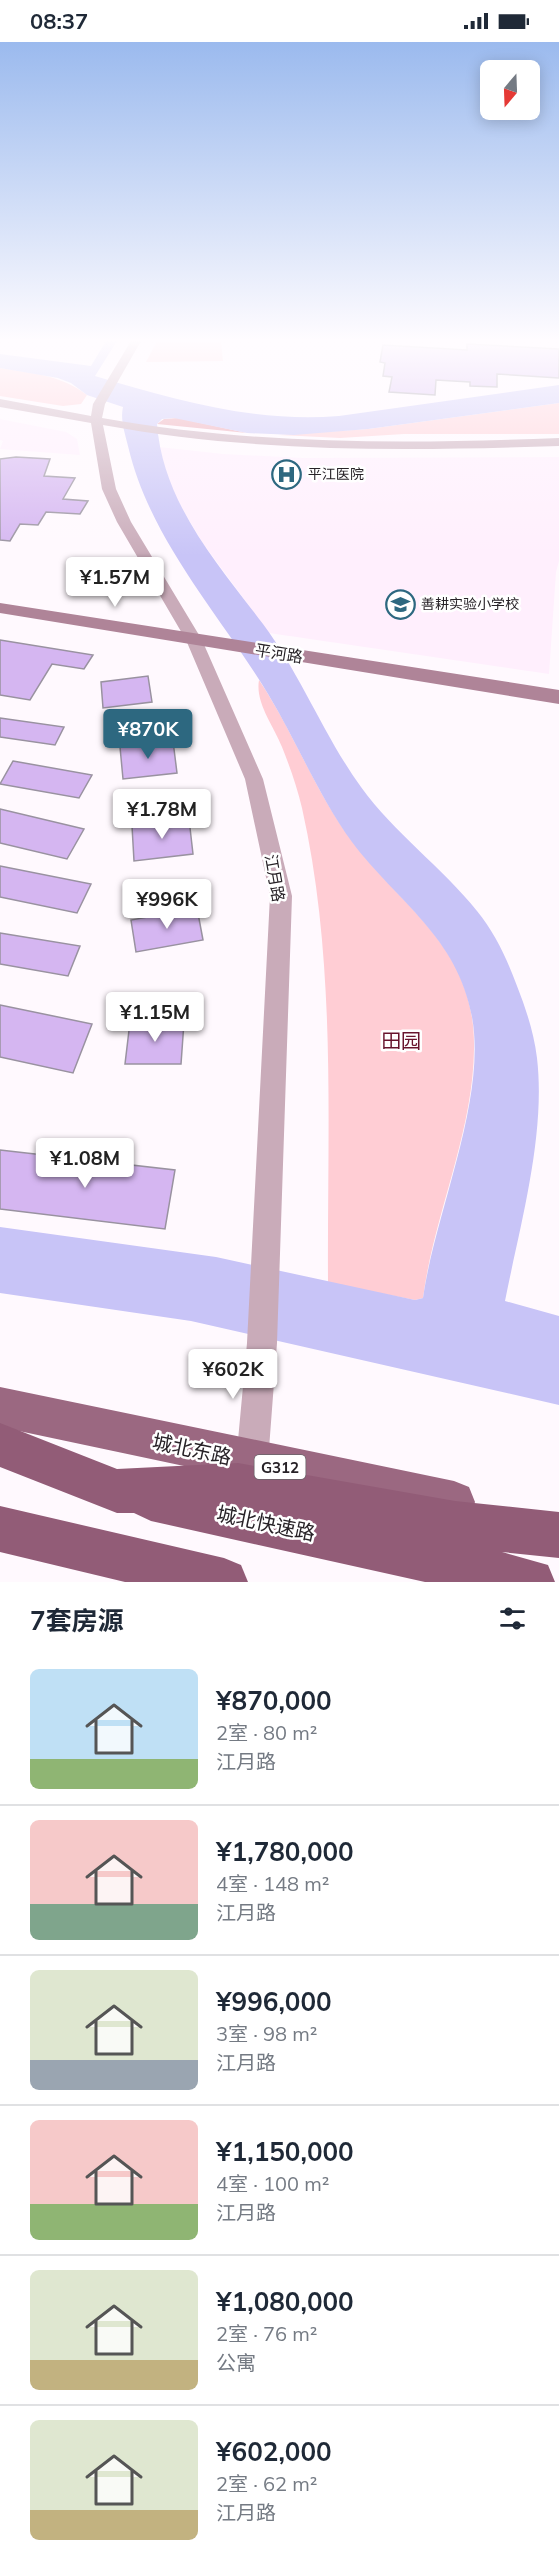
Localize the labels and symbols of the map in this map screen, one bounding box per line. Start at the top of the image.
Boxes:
north arrow [480,60,540,120]
hospital icon: 平江医院 [271,458,303,490]
place label: 平江医院 [308,465,364,483]
pin: ¥1.57M [66,557,164,608]
school or university icon: 善耕实验小学校 [384,588,416,620]
place label: 善耕实验小学校 [421,595,519,613]
street label: 平河路 [254,639,304,667]
pin: ¥870K [106,709,190,760]
pin: ¥1.78M [113,789,211,840]
street label: 江月路 [261,853,289,903]
pin: ¥996K [125,879,209,930]
pin: ¥1.15M [106,992,204,1043]
park label: 田园 [381,1028,421,1053]
pin: ¥1.08M [36,1138,134,1189]
pin: ¥602K [191,1349,275,1400]
street label: 城北东路 [150,1428,234,1470]
road number: G312 [254,1455,306,1479]
street label: 城北快速路 [214,1500,318,1546]

